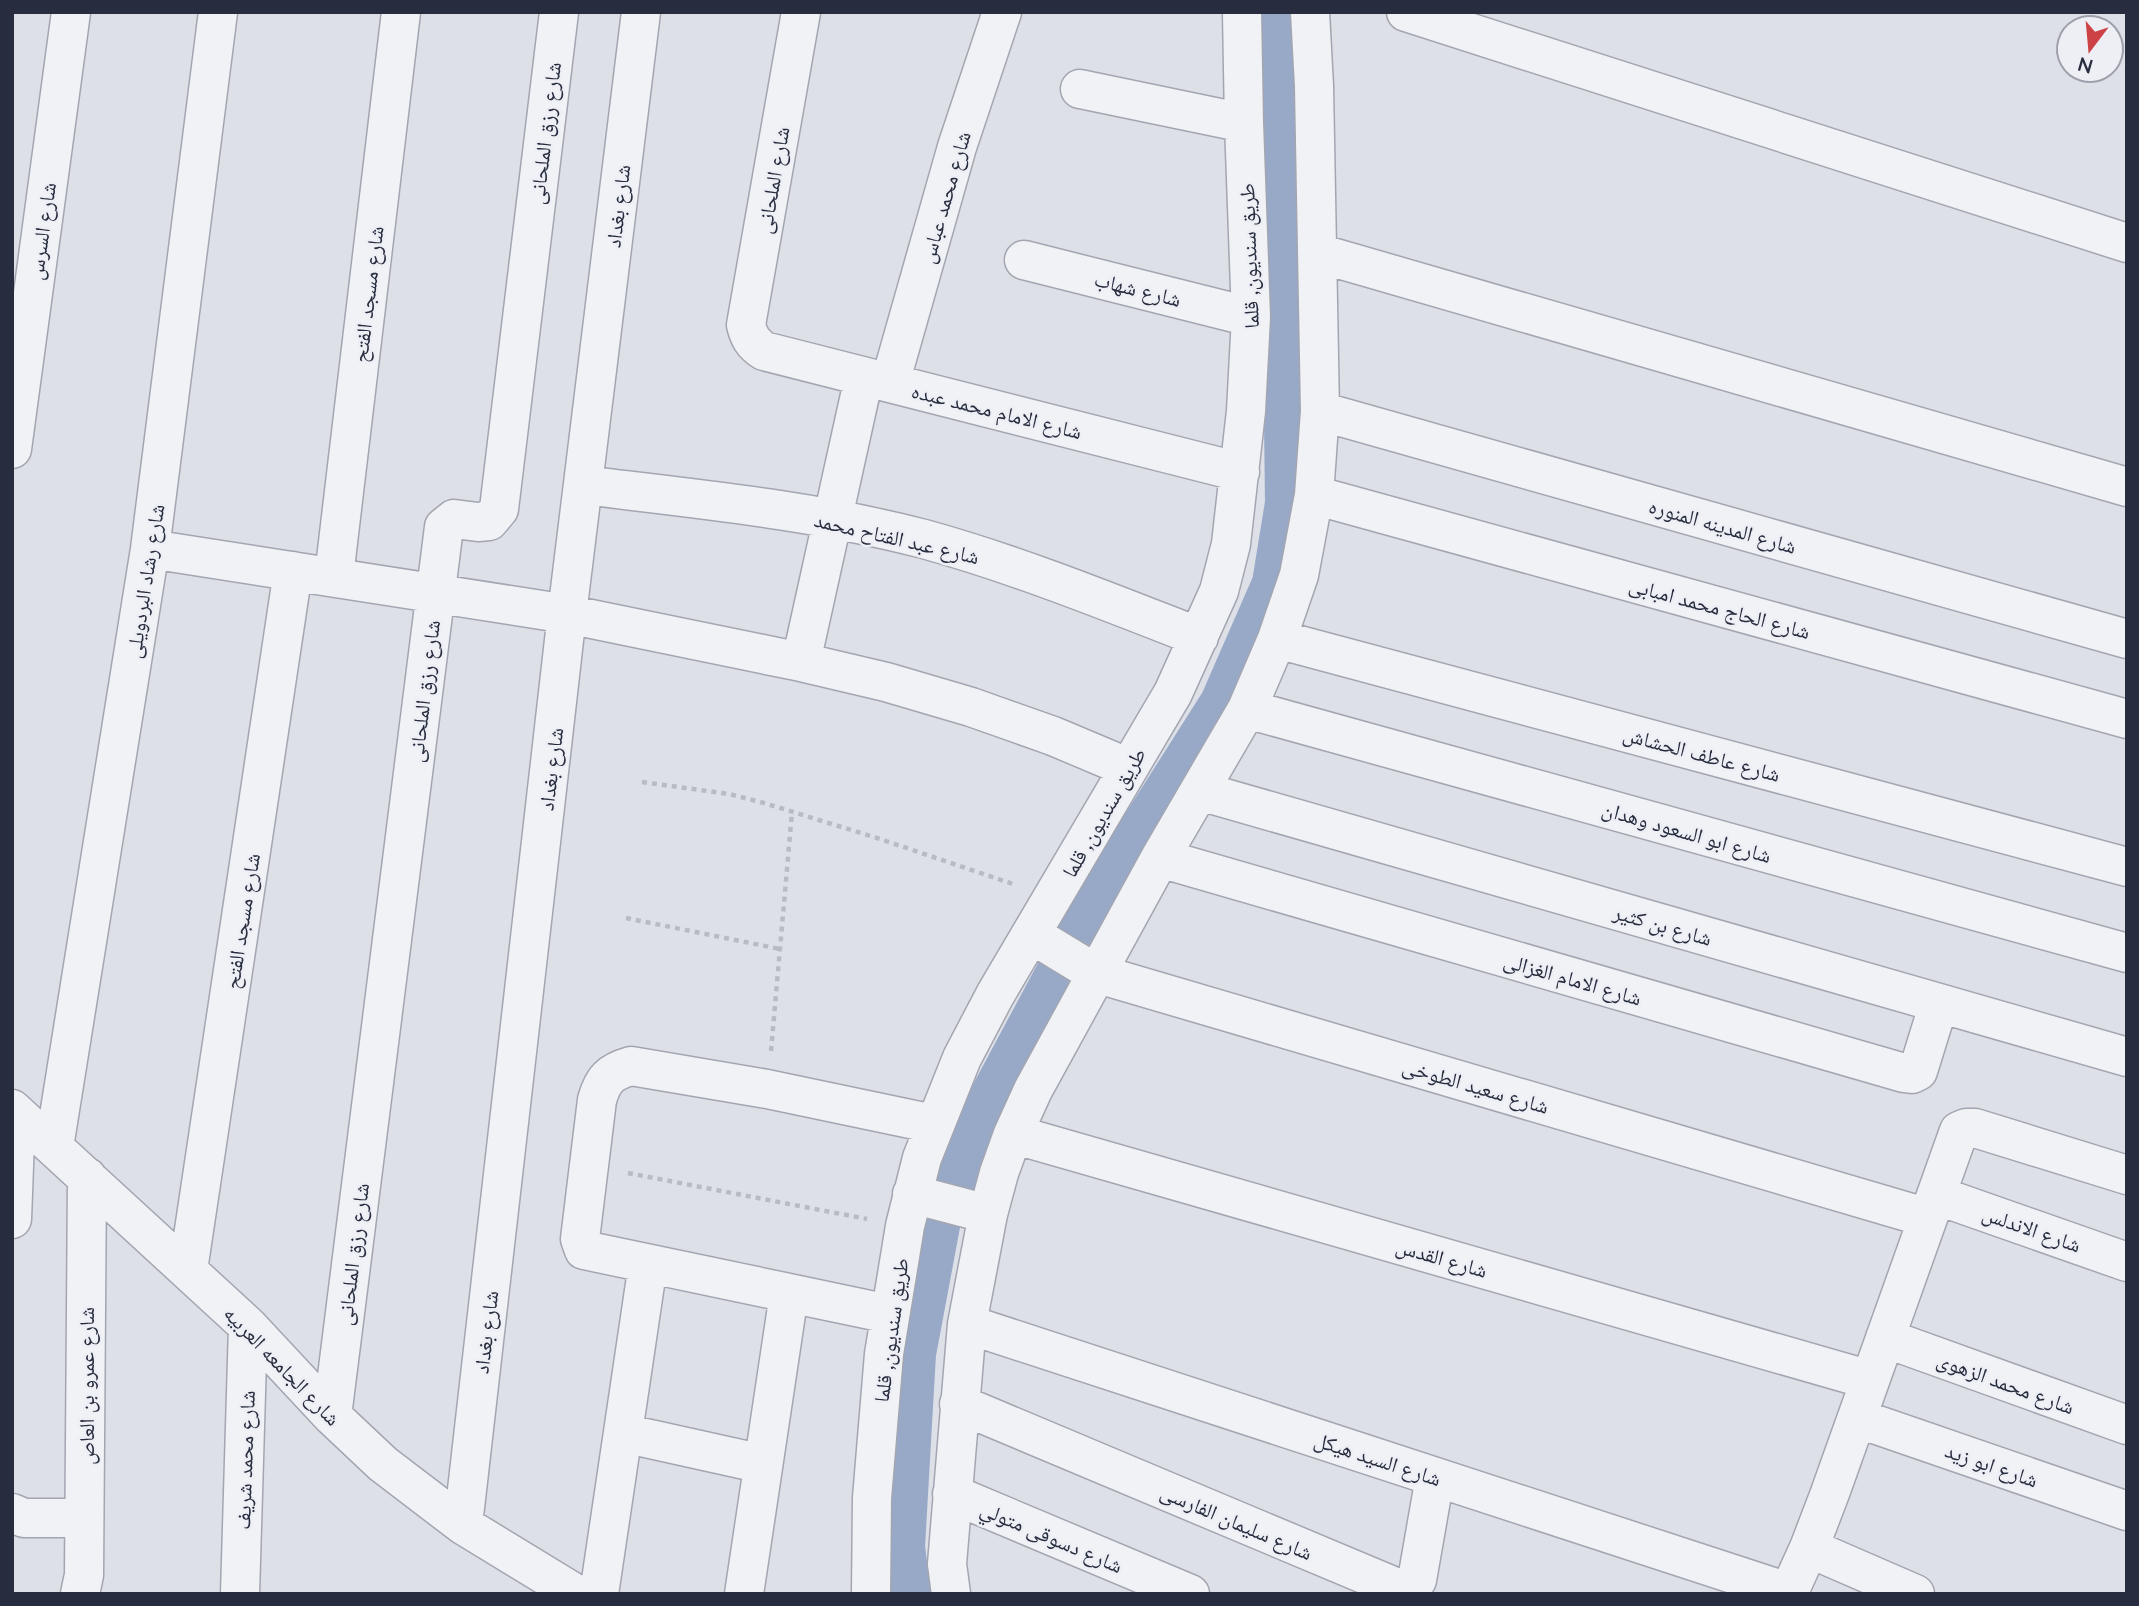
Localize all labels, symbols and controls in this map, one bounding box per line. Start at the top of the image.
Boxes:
north arrow [2055,14,2125,84]
text: N [2075,53,2095,79]
street label: شارع رزق الملحانى [523,60,567,206]
street label: شارع الملحانى [750,125,796,236]
street label: شارع محمد عباس [913,128,977,266]
street label: شارع بغداد [600,163,636,249]
street label: شارع السرس [22,181,62,282]
street label: طريق سنديون, قلما [1233,183,1265,329]
street label: شارع مسجد الفتح [346,224,390,364]
street label: شارع شهاب [1091,265,1184,313]
street label: شارع الامام محمد عبده [909,377,1085,446]
street label: شارع المدينه المنوره [1646,492,1800,560]
street label: شارع رشاد البردويلى [119,502,171,660]
street label: شارع عبد الفتاح محمد [812,506,982,570]
street label: شارع الحاج محمد امبابى [1626,571,1813,645]
street label: شارع رزق الملحانى [402,618,446,764]
street label: شارع عاطف الحشاش [1620,720,1783,788]
street label: شارع بغداد [533,726,569,812]
street label: طريق سنديون, قلما [1056,743,1152,882]
street label: شارع ابو السعود وهدان [1599,795,1775,869]
street label: شارع مسجد الفتح [218,851,266,991]
street label: شارع بن كثير [1609,898,1715,952]
street label: شارع الامام الغزالى [1500,946,1645,1012]
street label: شارع سعيد الطوخى [1399,1052,1552,1120]
street label: شارع رزق الملحانى [331,1181,375,1327]
street label: شارع الاندلس [1979,1199,2085,1258]
street label: شارع القدس [1393,1232,1491,1284]
street label: طريق سنديون, قلما [867,1256,915,1404]
street label: شارع بغداد [468,1289,504,1375]
street label: شارع الجامعه العربيه [218,1300,346,1431]
street label: شارع عمرو بن العاص [73,1307,100,1465]
street label: شارع محمد الزهوى [1933,1346,2078,1420]
street label: شارع محمد شريف [229,1390,261,1530]
street label: شارع السيد هيكل [1311,1426,1445,1492]
street label: شارع ابو زيد [1942,1436,2042,1493]
street label: شارع سليمان الفارسى [1156,1478,1317,1566]
street label: شارع دسوقى متولي [975,1495,1127,1582]

